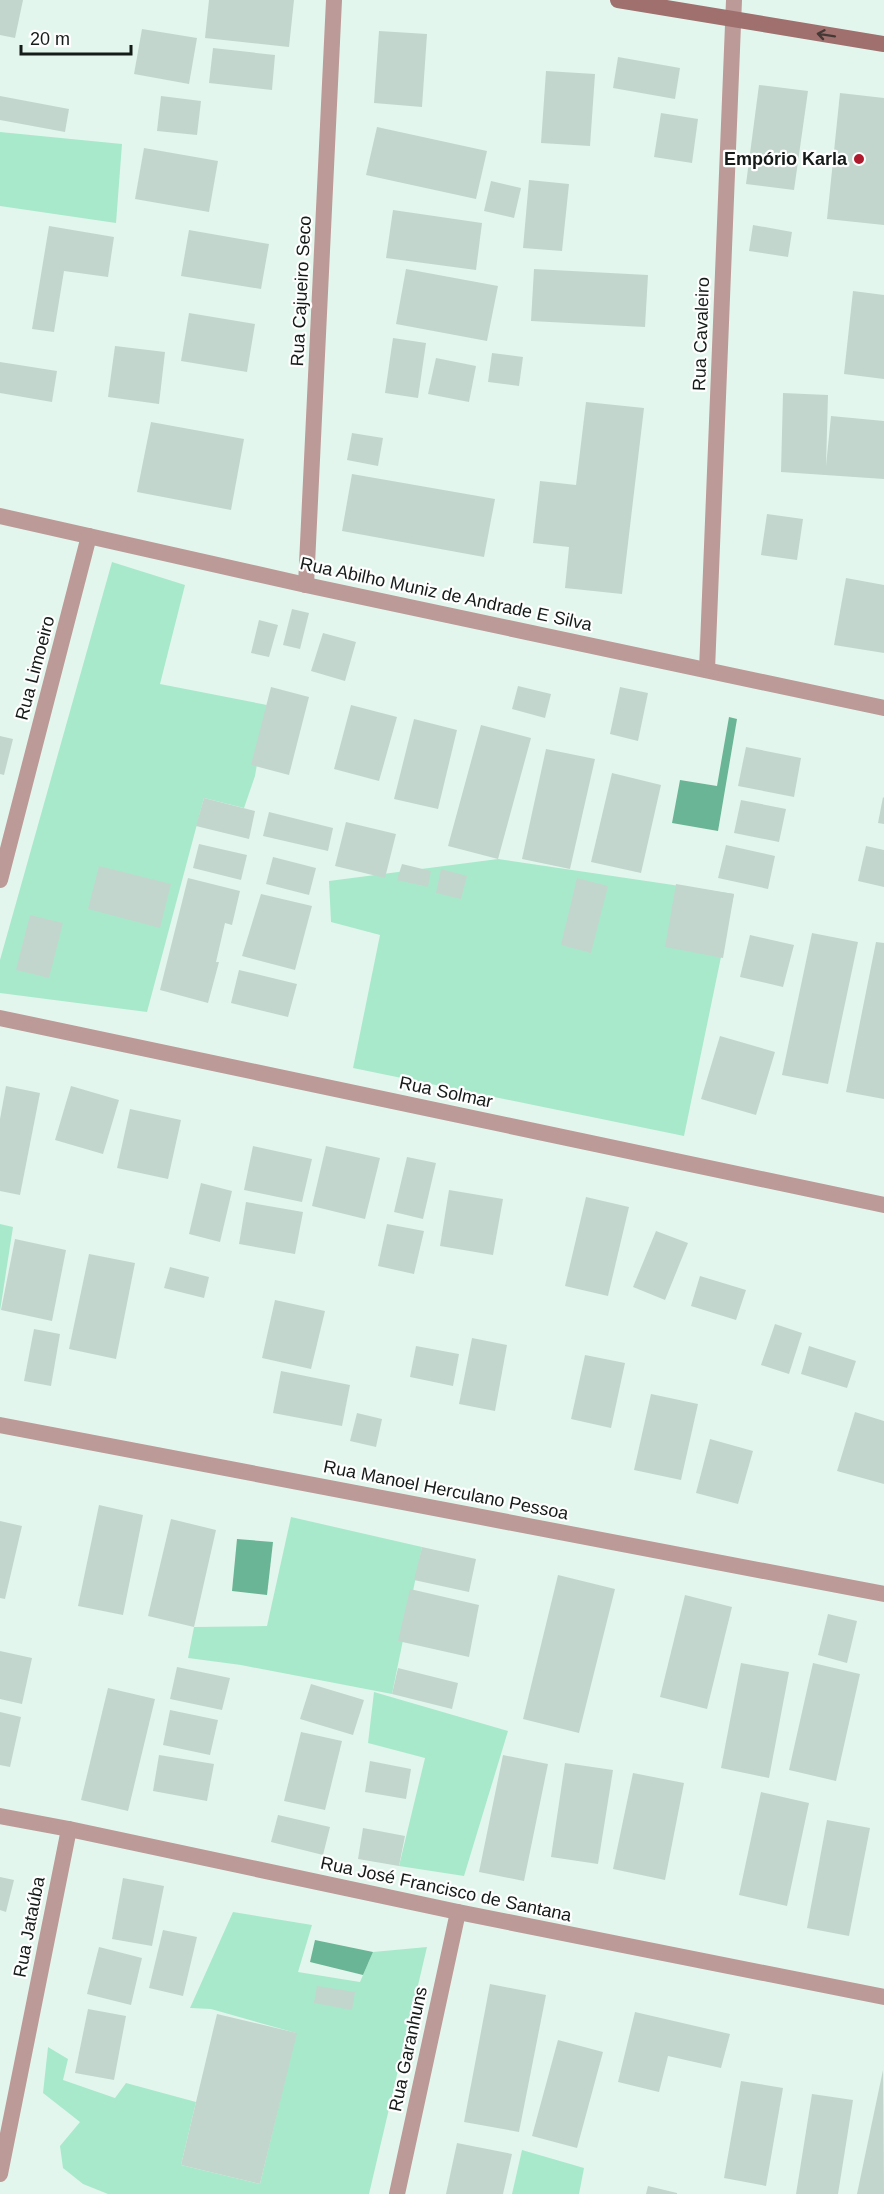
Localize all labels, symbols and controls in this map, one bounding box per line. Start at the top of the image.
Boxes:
scale bar [21,18,130,56]
text: 20 m [30,29,70,49]
one-way arrow [817,29,837,40]
place label: Empório Karla [724,149,848,169]
marker: Empório Karla [852,152,866,166]
street label: Rua Cajueiro Seco [287,215,315,367]
street label: Rua Cavaleiro [689,277,713,391]
street label: Rua Abilho Muniz de Andrade E Silva [298,553,595,635]
street label: Rua Limoeiro [11,614,59,722]
street label: Rua Solmar [397,1072,495,1112]
street label: Rua Manoel Herculano Pessoa [322,1456,571,1524]
street label: Rua José Francisco de Santana [319,1853,574,1926]
street label: Rua Jataúba [9,1874,49,1979]
street label: Rua Garanhuns [385,1985,431,2113]

